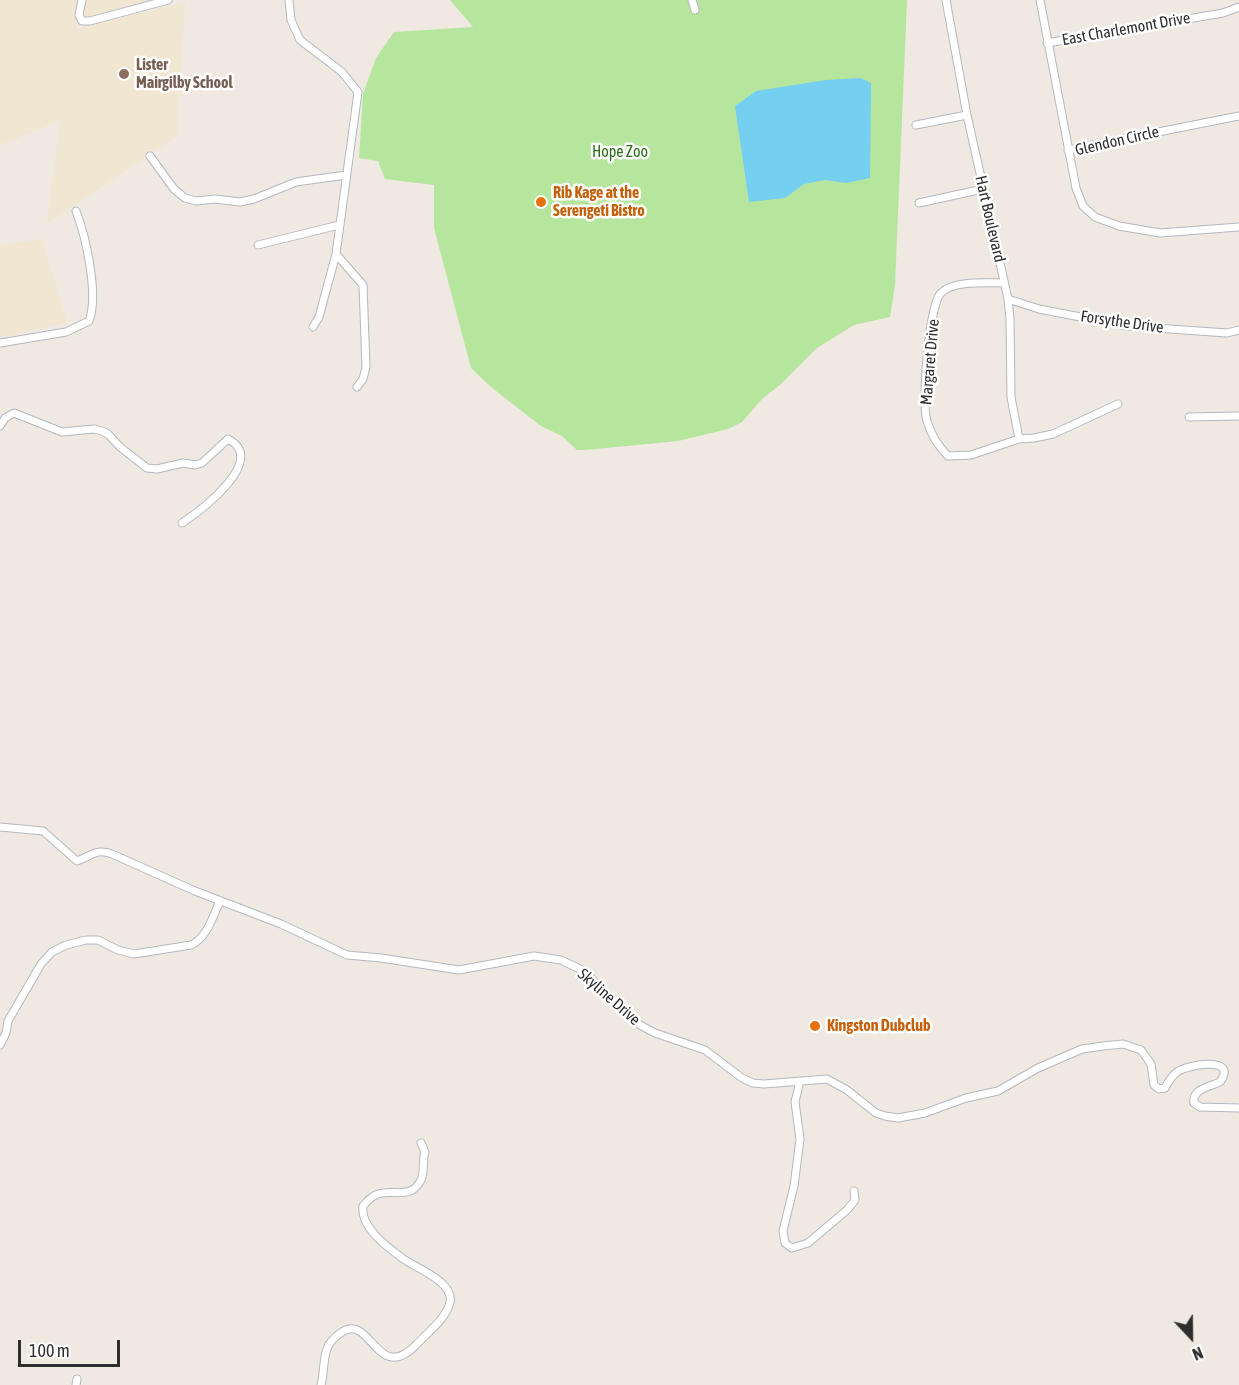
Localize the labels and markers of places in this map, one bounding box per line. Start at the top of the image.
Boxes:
place label: Lister Mairgilby School [136,55,233,93]
marker: Lister Mairgilby School [117,67,131,81]
place label: Rib Kage at the Serengeti Bistro [553,183,645,221]
marker: Rib Kage at the Serengeti Bistro [534,195,548,209]
place label: Kingston Dubclub [827,1016,930,1036]
marker: Kingston Dubclub [808,1019,822,1033]

